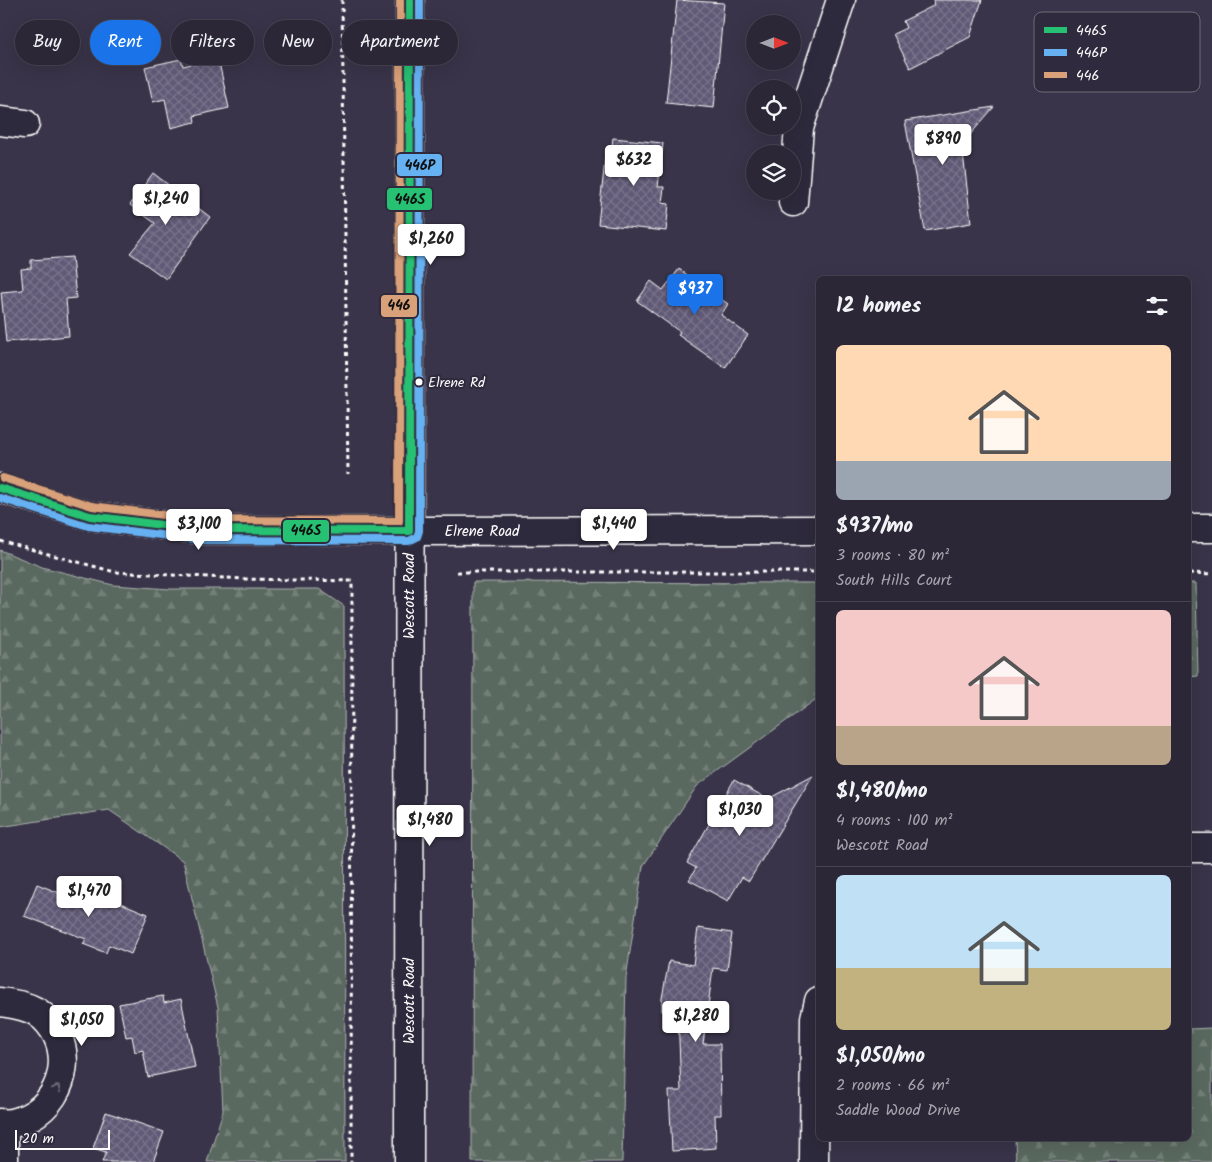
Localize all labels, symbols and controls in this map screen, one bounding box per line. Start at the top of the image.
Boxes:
legend [1034,12,1200,92]
north arrow [746,15,801,70]
map controls [746,15,801,200]
chip: Buy [15,20,80,65]
chip: Rent [90,20,161,65]
chip: Filters [171,20,254,65]
chip: New [264,20,332,65]
chip: Apartment [342,20,458,65]
text: 446S [1076,20,1107,42]
text: 446P [1076,42,1107,64]
text: 446 [1076,65,1099,87]
button: locate [746,80,801,135]
pin: $890 [913,124,973,166]
text: $890 [925,127,961,152]
pin: $632 [604,144,664,187]
button: layers [746,145,801,200]
text: $632 [616,148,652,173]
line badge: 446P [396,153,443,177]
text: 446P [405,155,437,177]
pin: $1,240 [125,184,207,226]
text: $1,240 [144,187,188,212]
line badge: 446S [386,187,433,211]
text: 446S [395,189,426,211]
pin: $1,260 [390,224,472,266]
text: $1,260 [409,227,453,252]
pin: $937 [665,274,725,316]
text: $937 [678,277,712,302]
text: 12 homes [836,290,921,323]
icon: filters [1143,292,1171,320]
line badge: 446 [380,294,418,318]
text: 446 [388,295,411,317]
place label: Elrene Rd [428,372,486,394]
marker: Elrene Rd [414,377,424,387]
icon: home [959,377,1049,467]
pin: $3,100 [158,508,240,551]
pin: $1,440 [573,508,655,551]
text: $937/mo [836,510,913,543]
text: $3,100 [177,512,221,537]
text: $1,440 [592,512,636,537]
line badge: 446S [282,519,330,543]
text: 446S [291,520,322,542]
street label: Elrene Road [444,520,520,544]
text: 3 rooms · 80 m² [836,543,949,568]
street label: Wescott Road [398,552,422,639]
text: South Hills Court [836,568,952,593]
icon: home [959,643,1049,733]
text: $1,480/mo [836,775,928,808]
pin: $1,030 [699,794,781,837]
text: $1,030 [718,798,762,823]
pin: $1,480 [389,804,471,847]
text: $1,480 [408,808,452,833]
text: 4 rooms · 100 m² [836,808,952,833]
text: Wescott Road [836,833,928,858]
pin: $1,470 [48,876,130,918]
text: $1,470 [68,879,110,904]
icon: home [959,908,1049,998]
street label: Wescott Road [398,957,422,1044]
pin: $1,280 [655,1000,737,1043]
pin: $1,050 [41,1004,123,1047]
text: $1,280 [673,1004,719,1029]
text: $1,050 [60,1008,104,1033]
text: $1,050/mo [836,1040,925,1073]
text: 2 rooms · 66 m² [836,1073,950,1098]
one-way arrow [51,1084,61,1093]
text: Saddle Wood Drive [836,1098,960,1123]
scale bar [15,1127,110,1150]
text: 20 m [22,1128,54,1150]

